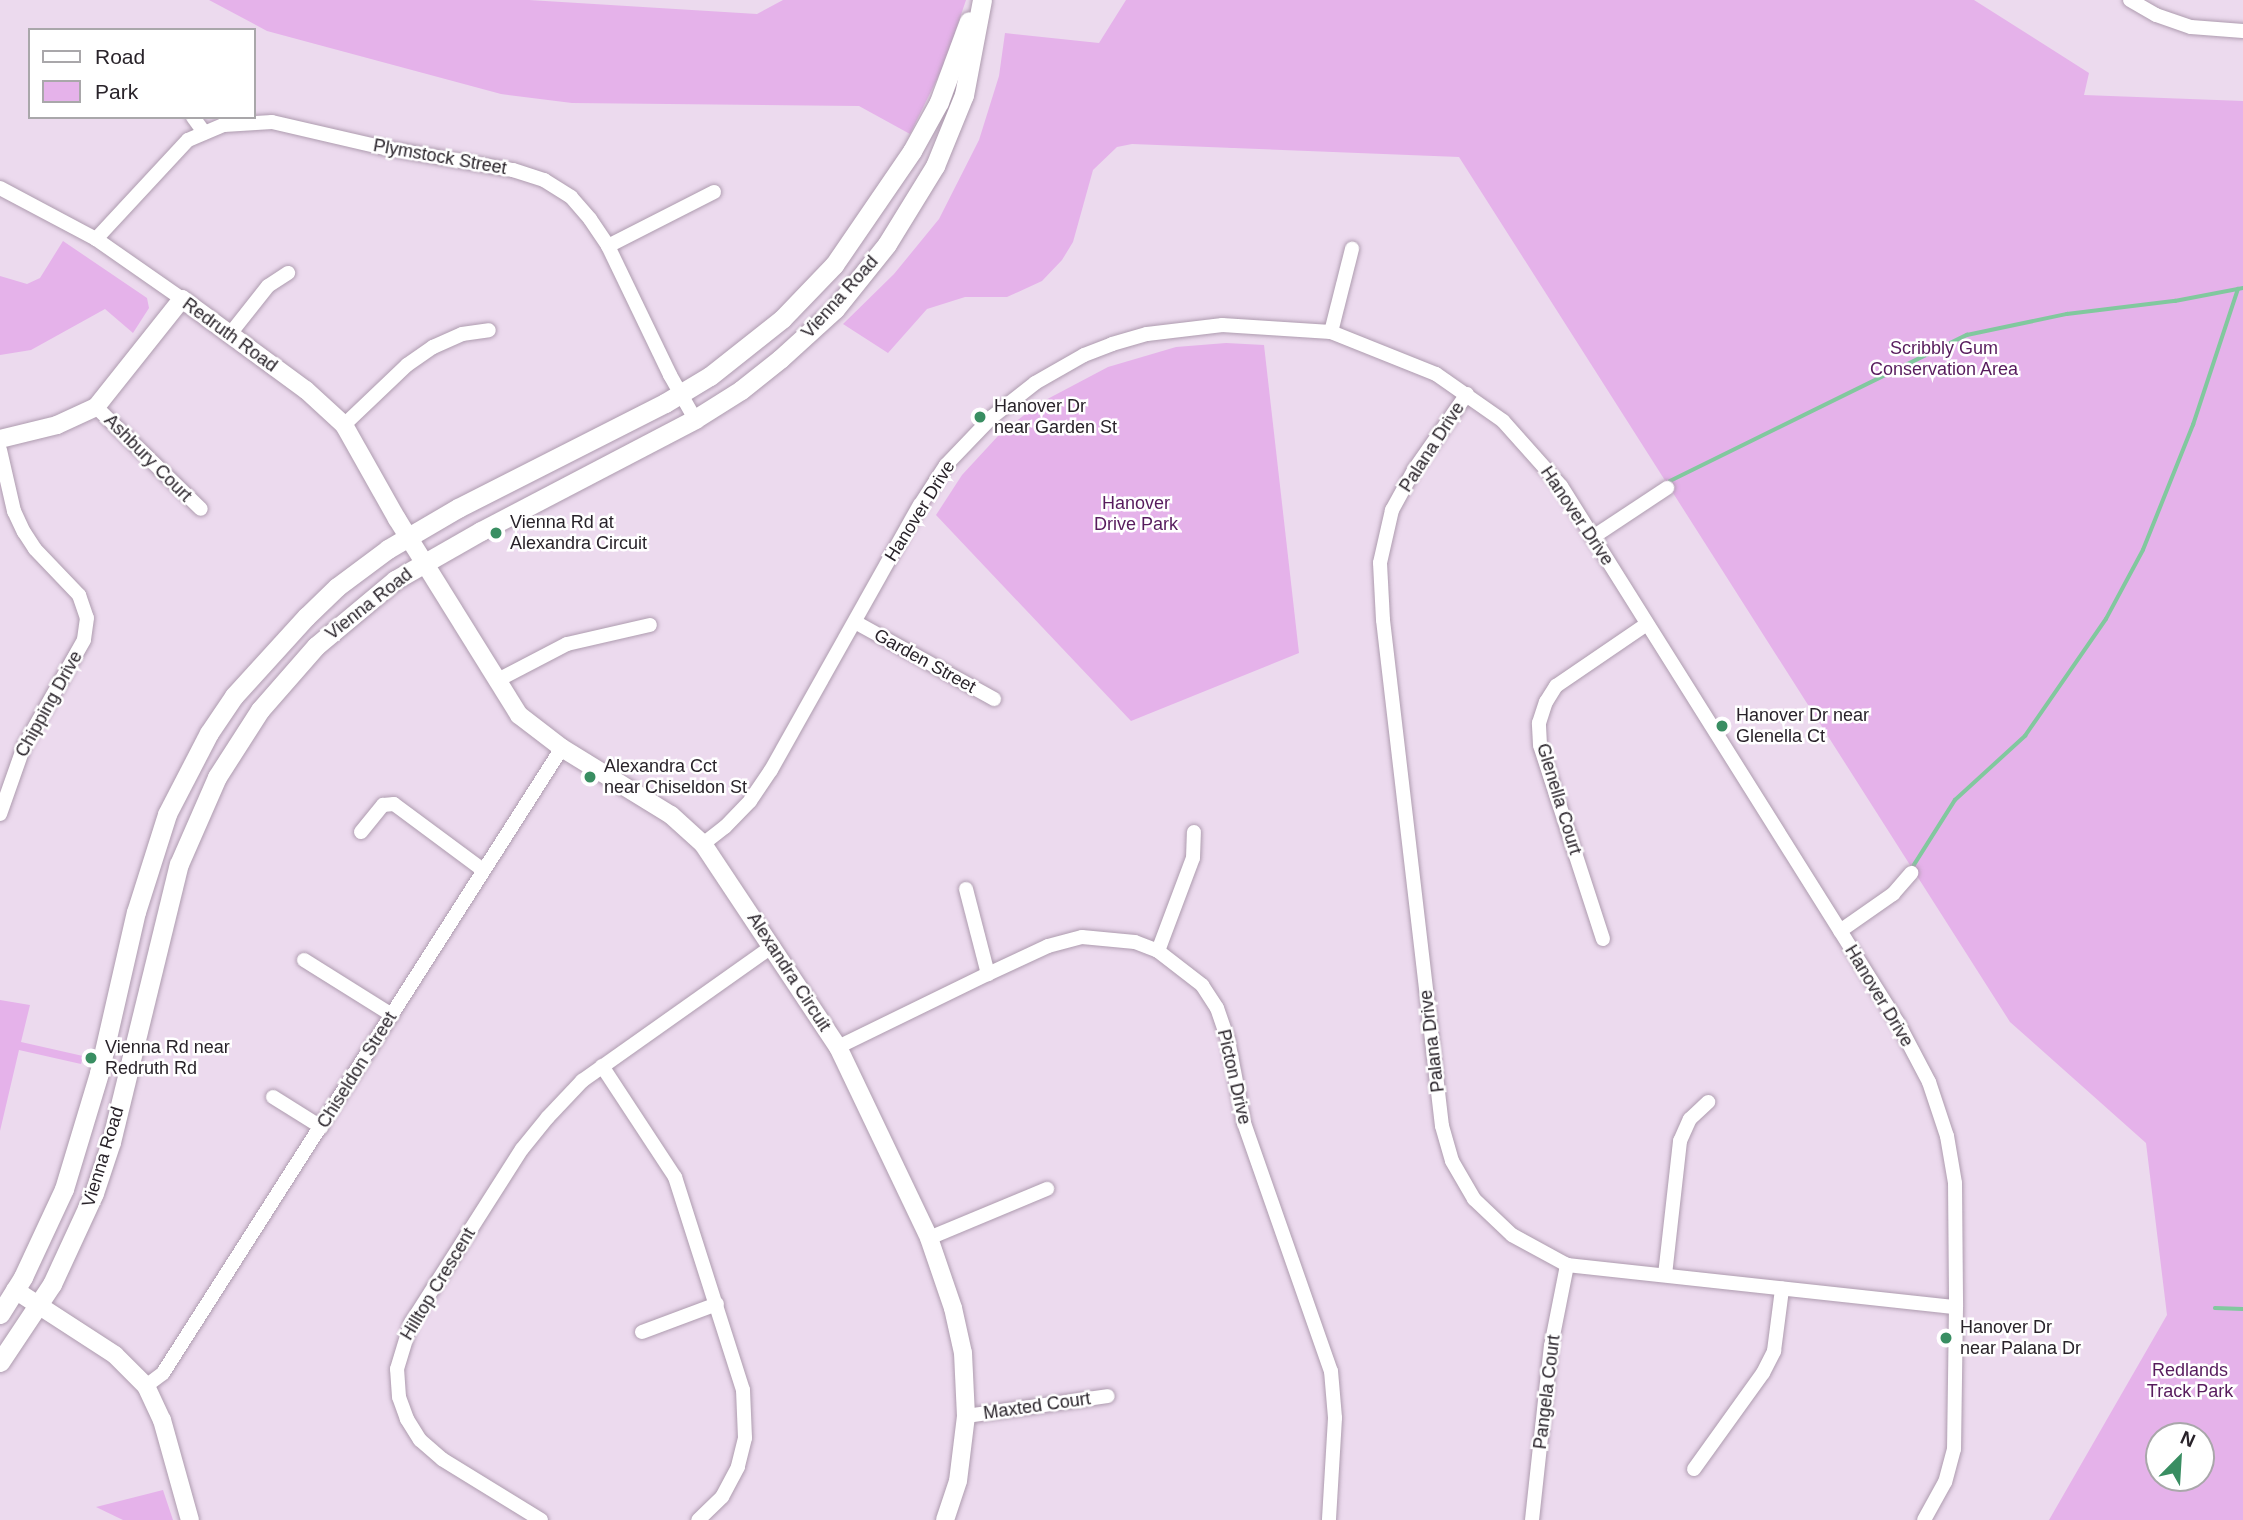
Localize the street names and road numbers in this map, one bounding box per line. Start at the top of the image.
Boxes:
street label: Plymstock Street [372,135,508,179]
street label: Vienna Road [797,251,883,343]
street label: Redruth Road [178,293,282,377]
street label: Palana Drive [1395,398,1469,496]
street label: Ashbury Court [100,410,196,506]
street label: Hanover Drive [880,456,960,566]
street label: Hanover Drive [1536,462,1618,570]
street label: Vienna Road [321,564,417,644]
street label: Garden Street [870,624,980,698]
street label: Chipping Drive [11,647,87,761]
street label: Glenella Court [1532,741,1586,857]
street label: Alexandra Circuit [743,909,835,1035]
street label: Hanover Drive [1840,941,1918,1051]
street label: Palana Drive [1415,989,1449,1093]
street label: Chiseldon Street [313,1008,401,1132]
street label: Picton Drive [1213,1027,1255,1127]
street label: Vienna Road [78,1104,128,1210]
street label: Hilltop Crescent [396,1224,480,1344]
street label: Pangela Court [1529,1334,1565,1450]
street label: Maxted Court [982,1388,1092,1424]

